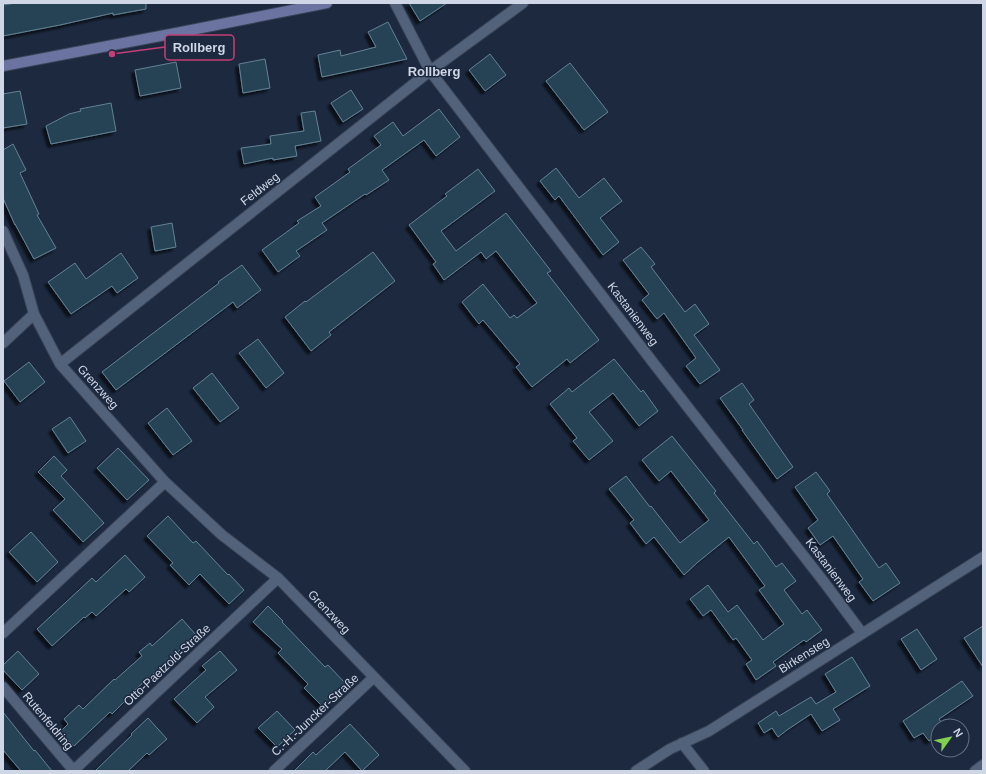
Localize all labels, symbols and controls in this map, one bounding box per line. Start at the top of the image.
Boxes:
callout: Rollberg [165,35,234,60]
text: Rollberg [173,40,225,55]
district label: Rollberg [408,64,460,79]
street label: Feldweg [238,170,282,208]
street label: Kastanienweg [605,280,661,348]
street label: Grenzweg [74,362,122,412]
street label: Kastanienweg [803,536,859,604]
street label: Grenzweg [305,587,353,637]
street label: Otto-Paetzold-Straße [121,621,213,709]
street label: Birkensteg [776,634,832,676]
street label: C.-H.-Juncker-Straße [269,671,362,759]
street label: Rutenfeldring [20,689,76,753]
north arrow [930,718,970,758]
text: N [951,726,966,739]

